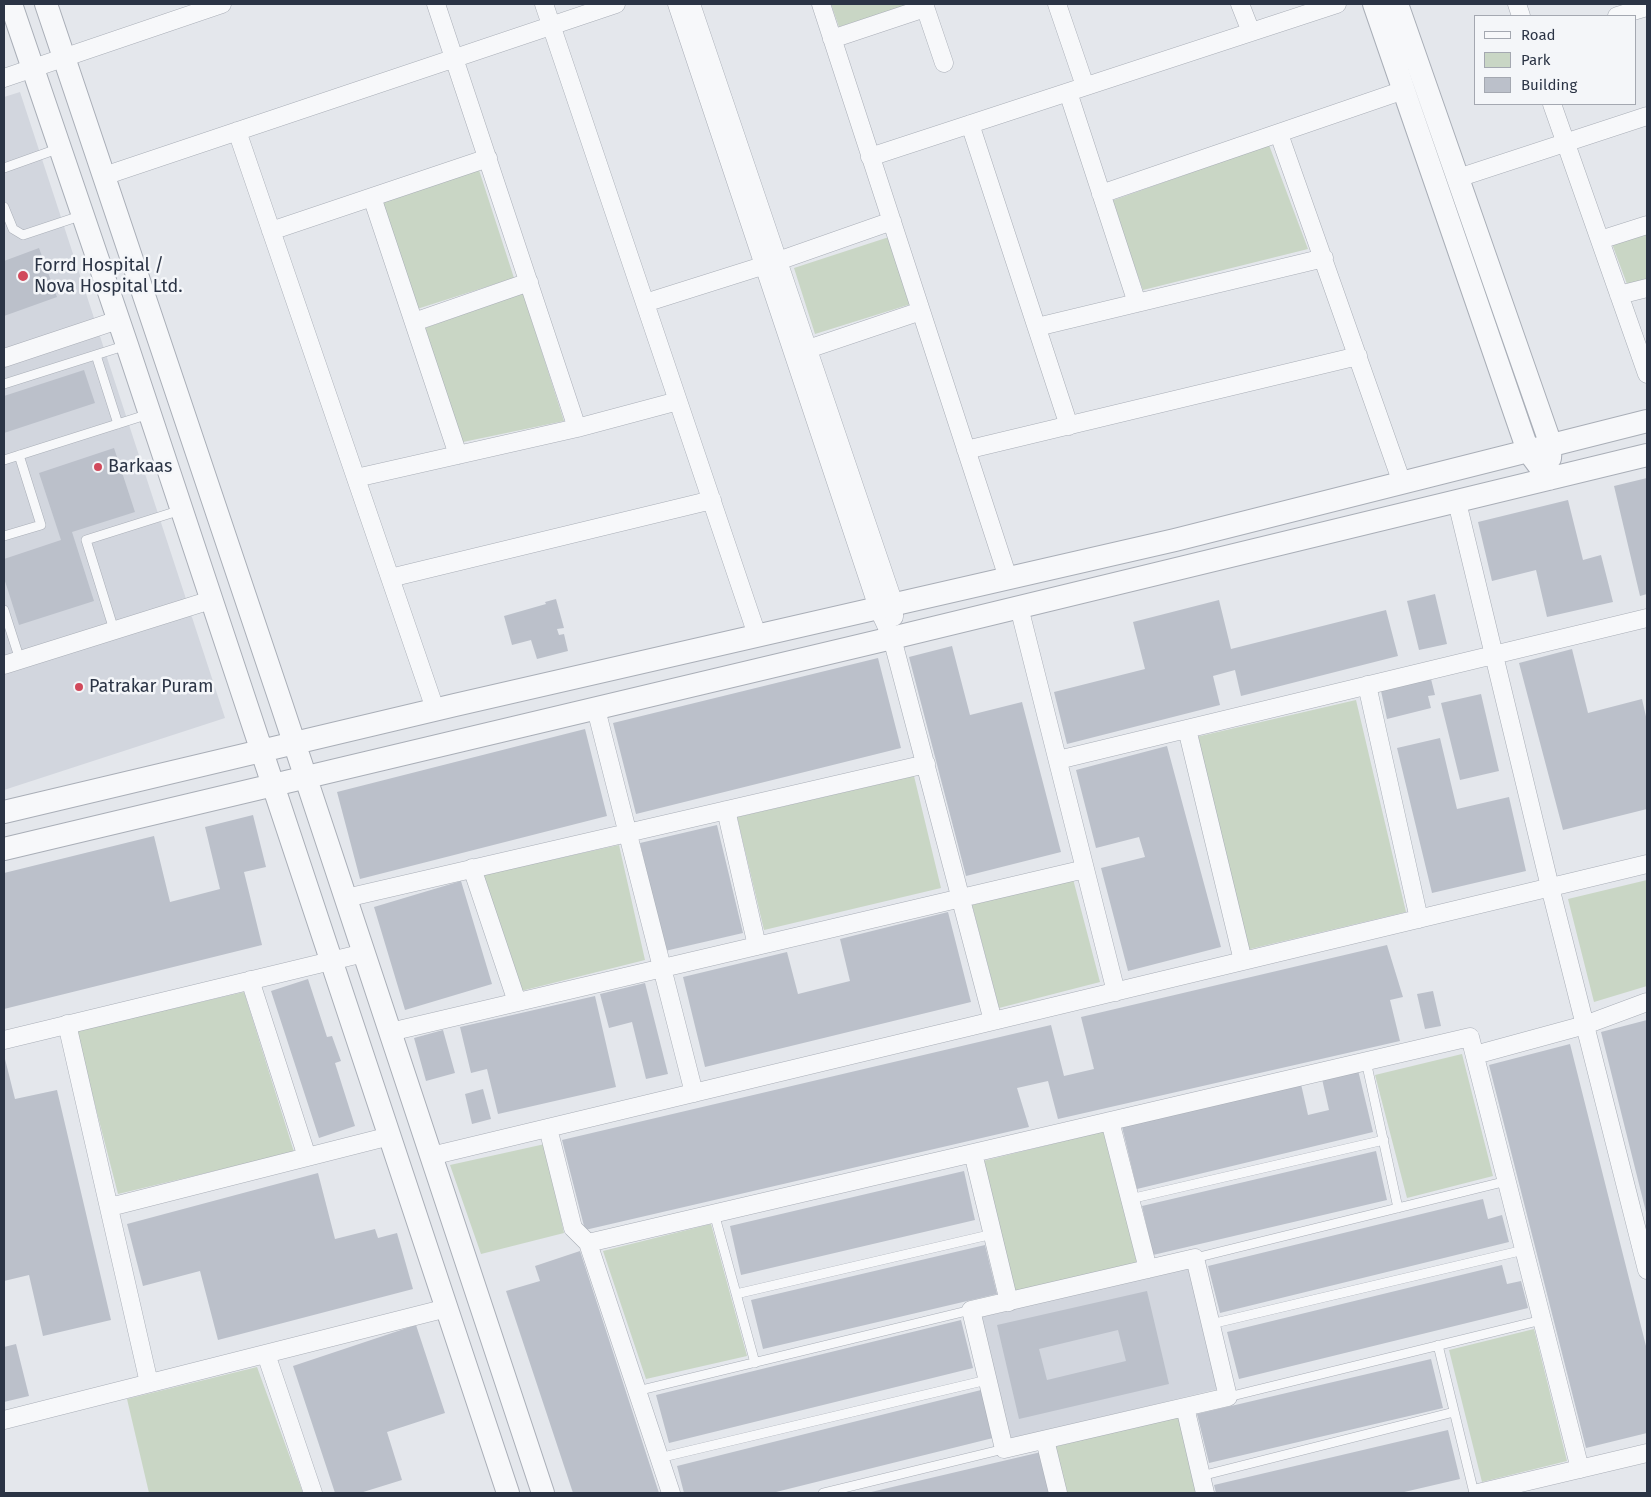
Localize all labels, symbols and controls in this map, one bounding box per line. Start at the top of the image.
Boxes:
legend [1474,15,1636,105]
text: Road [1521,26,1556,44]
text: Park [1521,51,1551,69]
text: Building [1521,76,1577,94]
place label: Forrd Hospital / Nova Hospital Ltd. [34,255,183,298]
marker: Forrd Hospital / Nova Hospital Ltd. [16,269,30,283]
place label: Barkaas [108,456,172,478]
marker: Barkaas [92,461,104,473]
place label: Patrakar Puram [89,676,213,698]
marker: Patrakar Puram [73,681,85,693]

